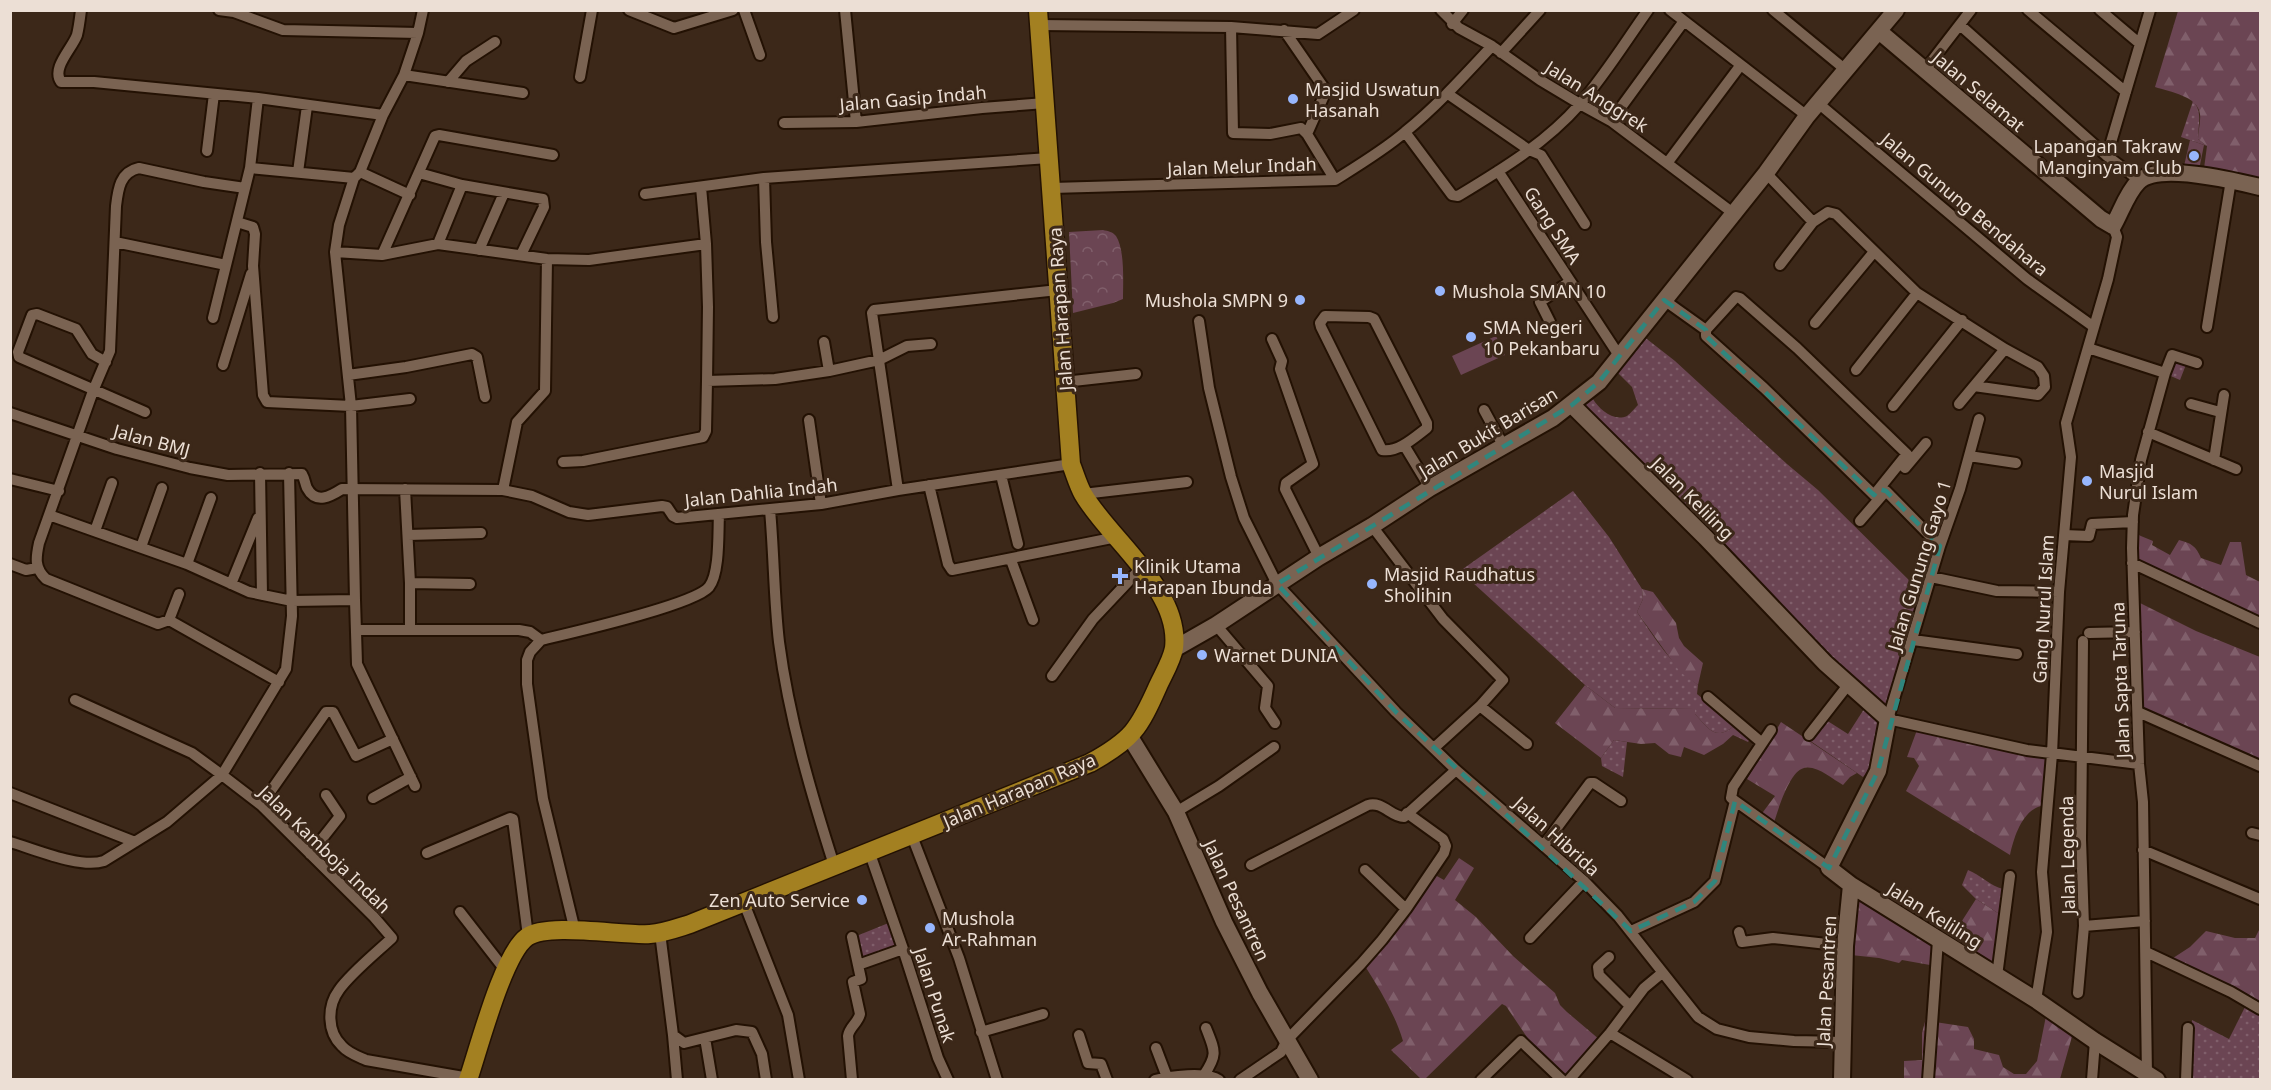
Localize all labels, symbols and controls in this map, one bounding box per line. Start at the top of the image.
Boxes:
street label: Jalan Selamat [1926,44,2031,137]
street label: Jalan Anggrek [1539,54,1653,137]
place label: Masjid Uswatun Hasanah [1305,77,1440,122]
street label: Jalan Gasip Indah [837,80,987,117]
marker: Masjid Uswatun Hasanah [1286,92,1300,106]
street label: Jalan Gunung Bendahara [1875,126,2054,281]
place label: Lapangan Takraw Manginyam Club [2034,134,2182,179]
marker: Lapangan Takraw Manginyam Club [2187,149,2201,163]
street label: Jalan Melur Indah [1165,151,1317,181]
street label: Gang SMA [1519,182,1587,269]
street label: Jalan Harapan Raya [1042,227,1078,393]
place label: Mushola SMAN 10 [1452,279,1606,303]
marker: Mushola SMAN 10 [1433,284,1447,298]
place label: Mushola SMPN 9 [1145,288,1288,312]
marker: Mushola SMPN 9 [1293,293,1307,307]
place label: SMA Negeri 10 Pekanbaru [1483,315,1600,360]
marker: SMA Negeri 10 Pekanbaru [1464,330,1478,344]
street label: Jalan Bukit Barisan [1413,381,1562,484]
street label: Jalan BMJ [109,418,193,462]
street label: Jalan Keliling [1645,450,1740,545]
place label: Masjid Nurul Islam [2099,459,2198,504]
street label: Jalan Dahlia Indah [681,472,839,512]
marker: Masjid Nurul Islam [2080,474,2094,488]
street label: Jalan Gunung Gayo 1 [1881,477,1956,655]
street label: Gang Nurul Islam [2027,534,2059,684]
place label: Klinik Utama Harapan Ibunda [1134,554,1272,599]
place label: Masjid Raudhatus Sholihin [1384,562,1535,607]
marker: Klinik Utama Harapan Ibunda [1111,567,1129,585]
marker: Masjid Raudhatus Sholihin [1365,577,1379,591]
street label: Jalan Sapta Taruna [2105,601,2135,761]
place label: Warnet DUNIA [1214,643,1338,667]
marker: Warnet DUNIA [1195,648,1209,662]
street label: Jalan Harapan Raya [937,747,1099,834]
street label: Jalan Kamboja Indah [252,778,396,918]
street label: Jalan Hibrida [1507,790,1605,881]
street label: Jalan Legenda [2054,795,2080,917]
street label: Jalan Pesantren [1198,834,1276,965]
street label: Jalan Keliling [1881,875,1987,954]
place label: Zen Auto Service [709,888,850,912]
marker: Zen Auto Service [855,893,869,907]
place label: Mushola Ar-Rahman [942,906,1037,951]
street label: Jalan Pesantren [1810,915,1841,1049]
marker: Mushola Ar-Rahman [923,921,937,935]
street label: Jalan Punak [908,943,962,1046]

